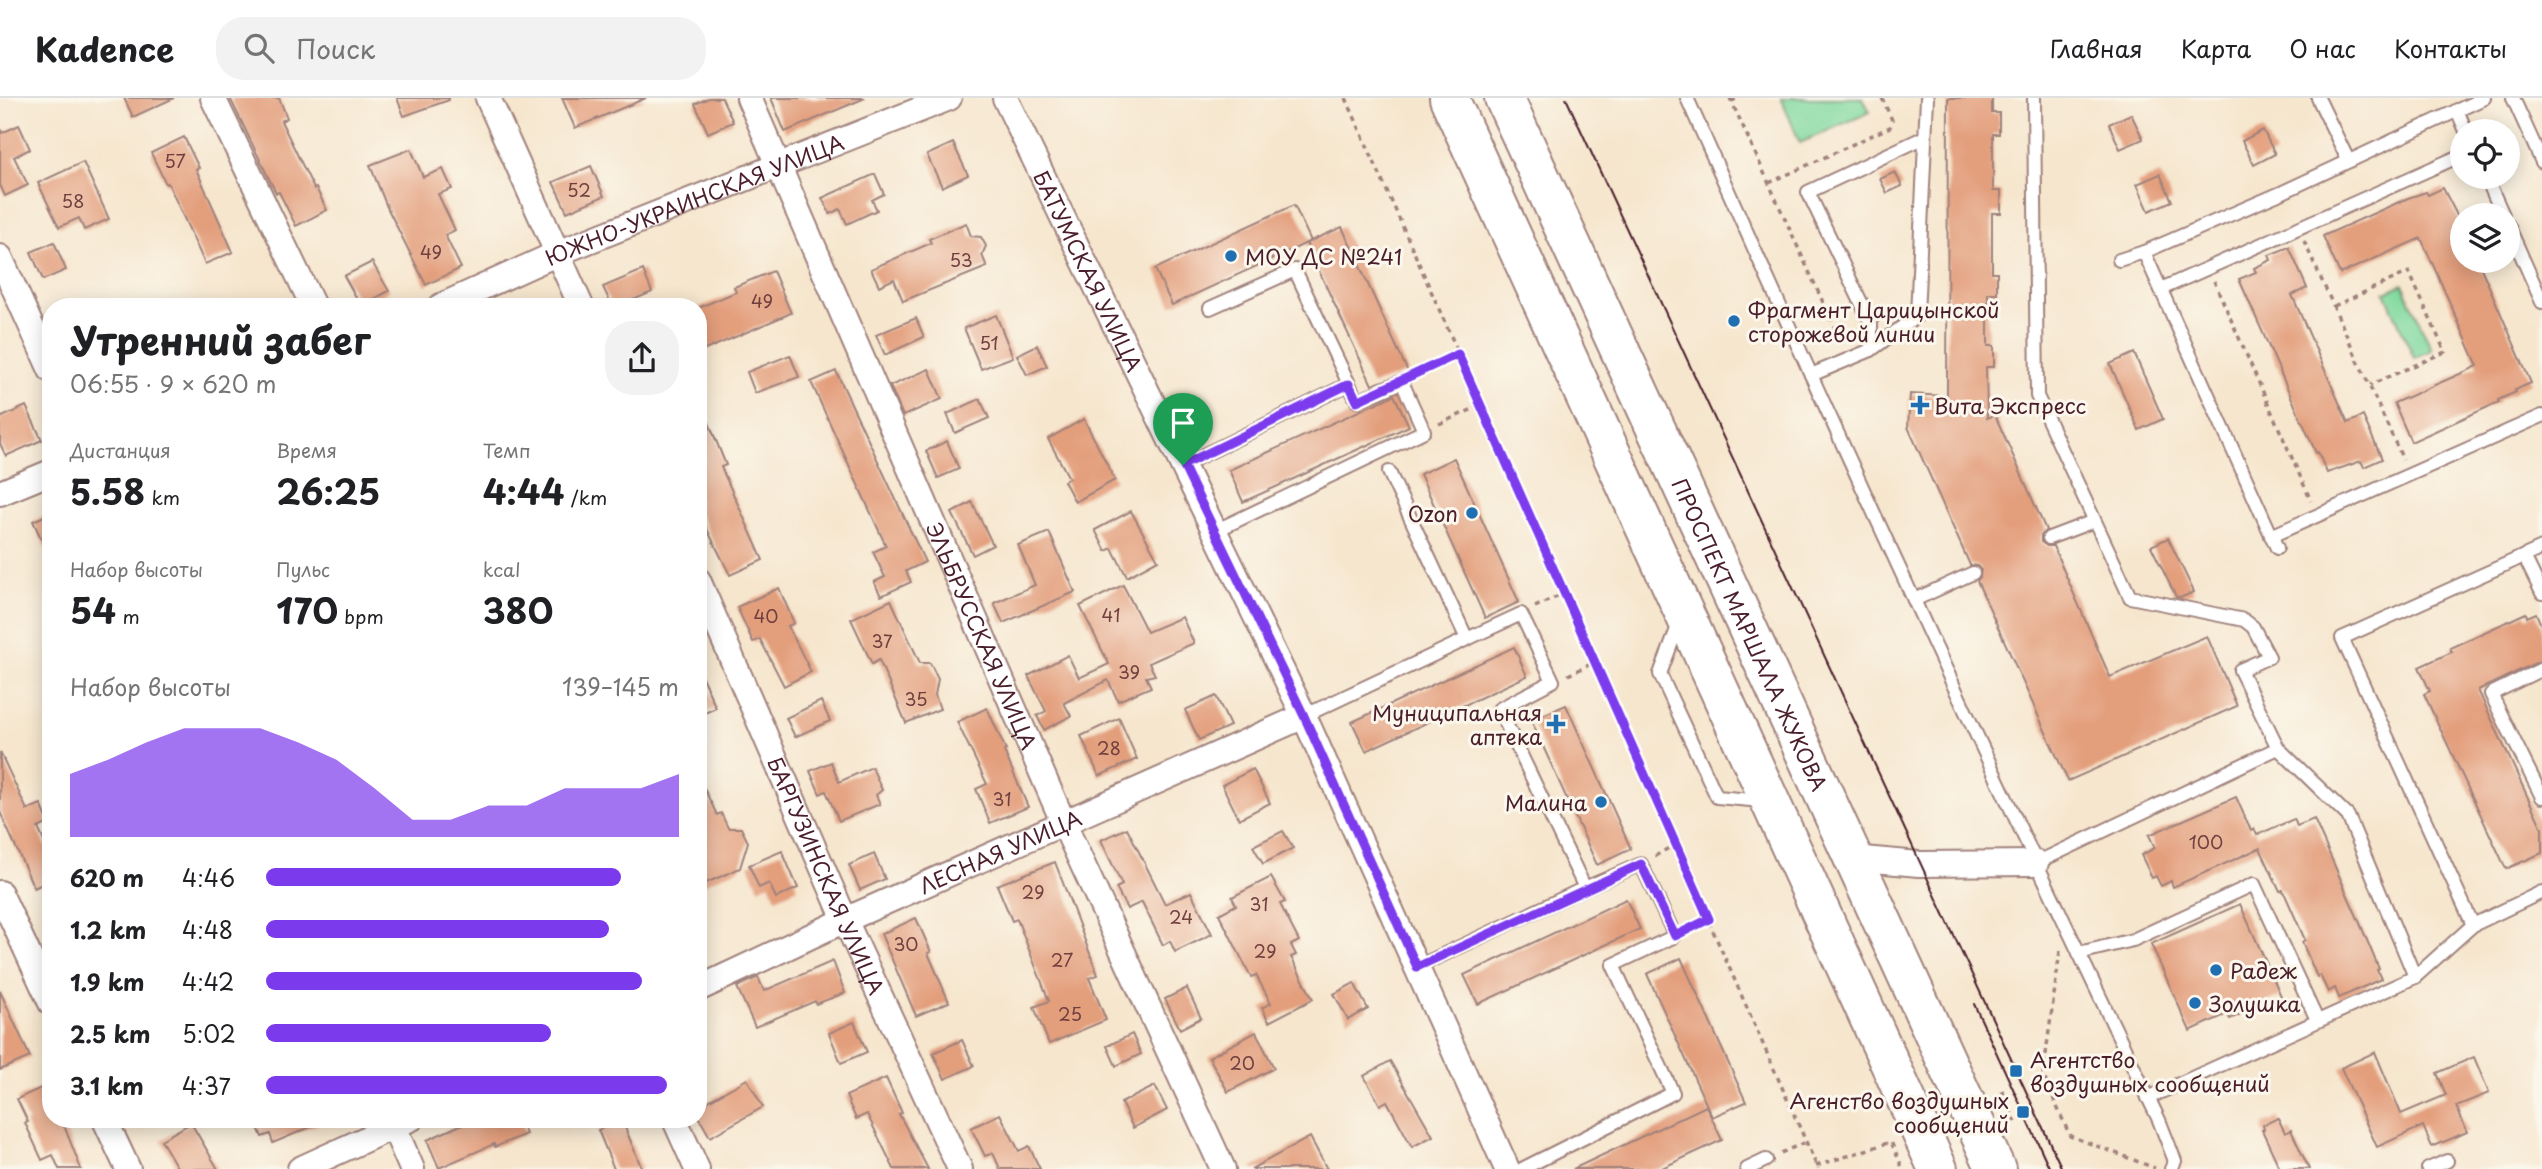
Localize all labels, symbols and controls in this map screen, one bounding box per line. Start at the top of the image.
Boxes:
search box [216,17,706,80]
text: Kadence [35,23,174,73]
icon: search [240,29,278,67]
text: Поиск [296,29,375,68]
text: Главная [2050,30,2143,66]
text: Карта [2181,30,2251,66]
text: О нас [2289,30,2356,66]
text: Контакты [2394,30,2507,66]
map controls [2450,119,2520,273]
button: locate [2450,119,2520,189]
street label: ЮЖНО-УКРАИНСКАЯ УЛИЦА [540,125,848,273]
house number: 57 [164,147,186,174]
street label: БАТУМСКАЯ УЛИЦА [1026,165,1151,377]
house number: 52 [567,176,591,203]
house number: 58 [62,187,84,214]
button: layers [2450,203,2520,273]
house number: 49 [420,238,442,265]
place label: МОУ ДС №241 [1245,240,1402,272]
house number: 53 [949,246,973,273]
marker: МОУ ДС №241 [1223,248,1239,264]
house number: 49 [751,287,773,314]
place label: Фрагмент Царицынской сторожевой линии [1748,293,2000,349]
text: Утренний забег [70,311,370,368]
marker: Фрагмент Царицынской сторожевой линии [1726,313,1742,329]
button: share [605,321,679,395]
house number: 51 [979,329,999,356]
text: 06:55 · 9 × 620 m [70,366,277,401]
place label: Вита Экспресс [1934,389,2087,421]
pin [1153,393,1213,465]
marker: Вита Экспресс [1912,397,1928,413]
icon: arrive [1164,404,1202,442]
text: Дистанция [70,436,171,464]
text: Время [276,436,337,464]
text: Темп [483,436,531,464]
text: 5.58 [70,464,145,517]
text: 26:25 [276,464,380,517]
text: 4:44 [483,464,565,517]
street label: ПРОСПЕКТ МАРШАЛА ЖУКОВА [1665,472,1836,796]
text: km [145,483,180,511]
text: /km [565,483,607,511]
place label: Ozon [1408,497,1458,529]
marker: Ozon [1464,505,1480,521]
street label: ЭЛЬБРУССКАЯ УЛИЦА [919,517,1046,754]
text: Набор высоты [70,555,203,583]
text: Пульс [276,555,330,583]
text: kcal [483,555,521,583]
text: 54 [70,583,116,636]
text: 170 [276,583,338,636]
text: 380 [483,583,553,636]
house number: 41 [1102,601,1120,628]
text: m [116,602,140,630]
text: bpm [338,602,384,630]
house number: 40 [753,602,779,629]
house number: 37 [871,627,893,654]
house number: 39 [1118,658,1140,685]
text: Набор высоты [70,669,231,704]
text: 139–145 m [562,669,679,704]
house number: 35 [904,685,928,712]
place label: Муниципальная аптека [1372,696,1542,752]
marker: Муниципальная аптека [1548,716,1564,732]
house number: 28 [1097,734,1121,761]
street label: БАРГУЗИНСКАЯ УЛИЦА [760,751,893,1000]
house number: 31 [993,785,1011,812]
place label: Малина [1505,786,1588,818]
marker: Малина [1593,794,1609,810]
street label: ЛЕСНАЯ УЛИЦА [914,801,1086,901]
house number: 100 [2189,828,2223,855]
text: 620 m [70,860,144,895]
text: 4:46 [182,860,235,895]
house number: 29 [1022,878,1044,905]
house number: 31 [1250,890,1268,917]
house number: 24 [1169,903,1193,930]
text: 1.2 km [70,912,146,947]
text: 4:48 [182,912,233,947]
house number: 30 [893,930,919,957]
house number: 29 [1254,937,1276,964]
house number: 27 [1051,946,1073,973]
place label: Радеж [2230,954,2298,986]
marker: Радеж [2208,962,2224,978]
text: 1.9 km [70,964,144,999]
text: 4:42 [182,964,234,999]
place label: Золушка [2209,987,2301,1019]
marker: Золушка [2187,995,2203,1011]
house number: 25 [1058,1000,1082,1027]
text: 2.5 km [70,1016,150,1051]
text: 5:02 [182,1016,236,1051]
place label: Агентство воздушных сообщений [2030,1043,2270,1099]
house number: 20 [1229,1049,1255,1076]
marker: Агентство воздушных сообщений [2008,1063,2024,1079]
text: 3.1 km [70,1068,144,1103]
text: 4:37 [182,1068,231,1103]
place label: Агенство воздушных сообщений [1789,1084,2009,1140]
marker: Агенство воздушных сообщений [2015,1104,2031,1120]

